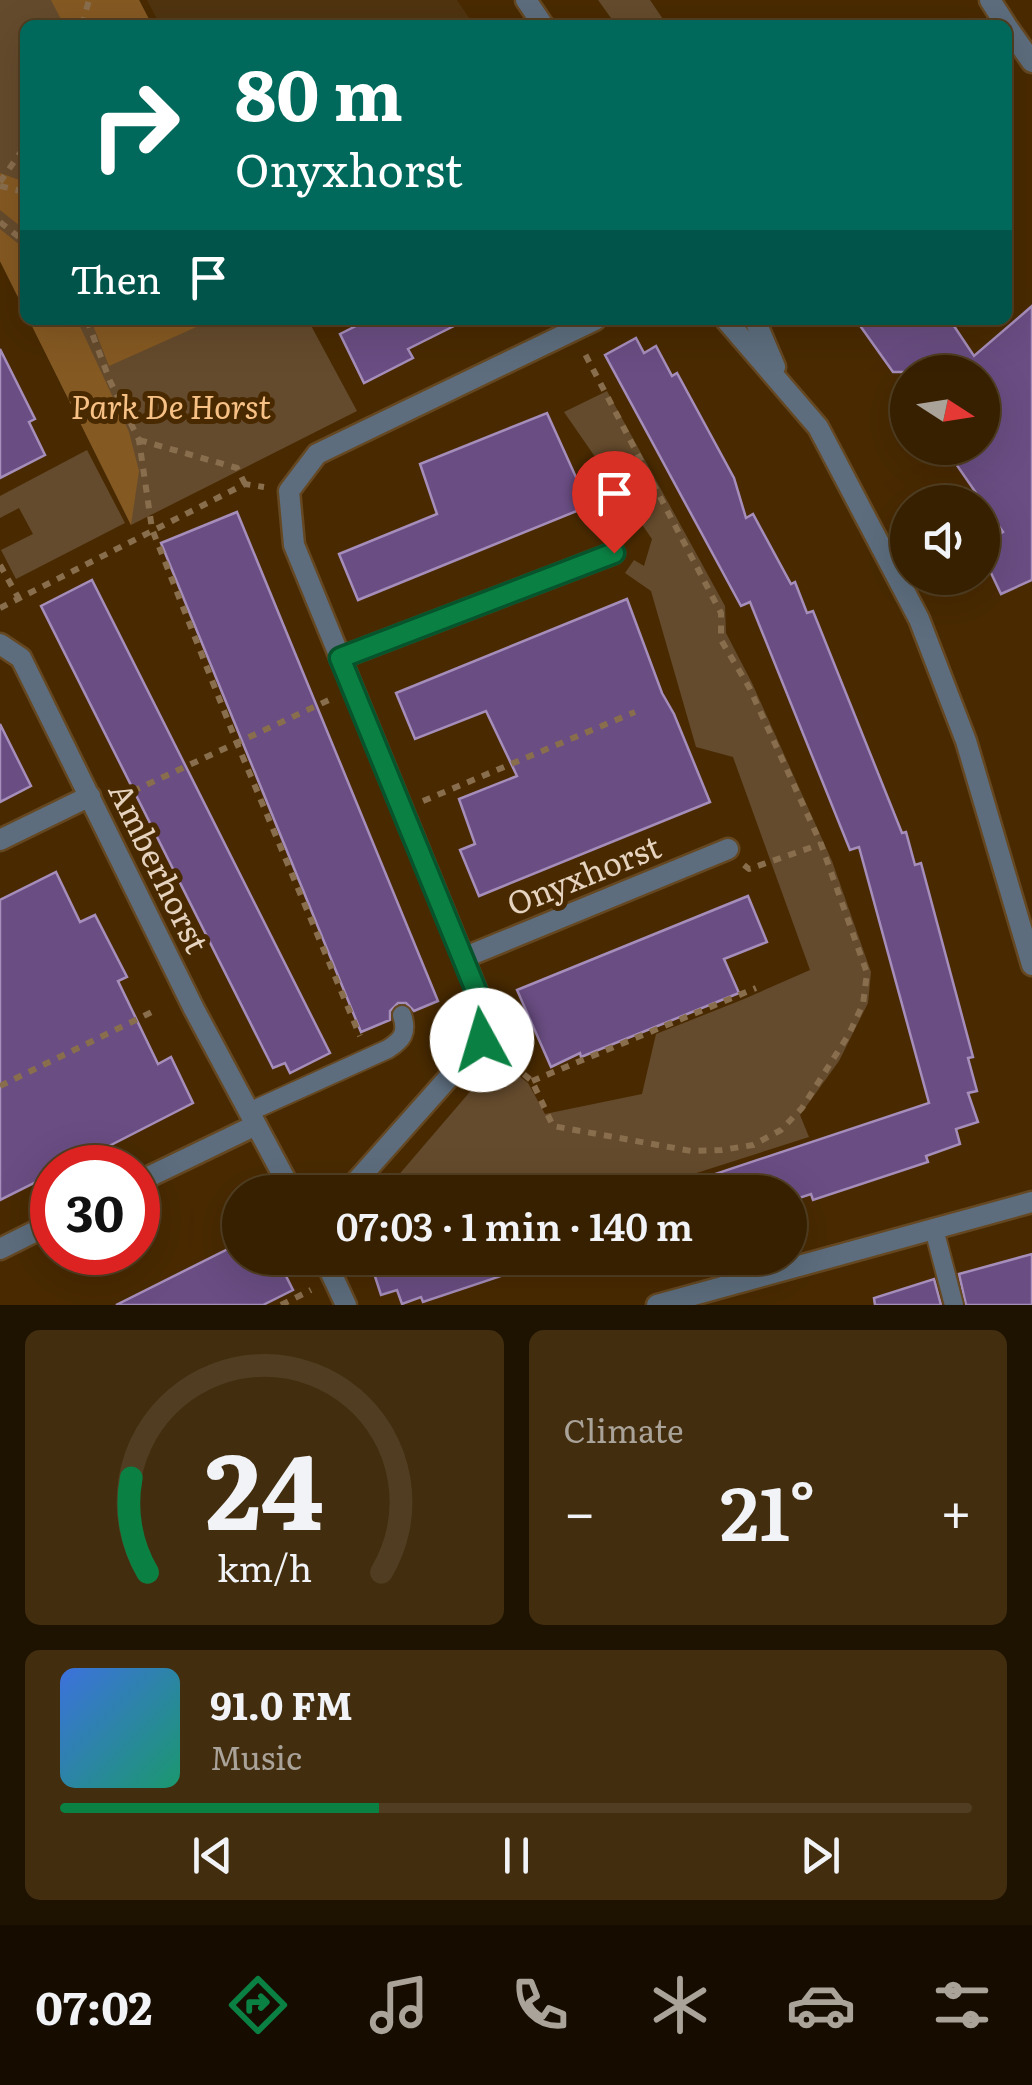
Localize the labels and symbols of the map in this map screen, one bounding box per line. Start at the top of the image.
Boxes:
north arrow [890,355,1000,465]
park label: Park De Horst [71,381,271,429]
pin [572,451,657,554]
street label: Amberhorst [99,773,223,960]
street label: Onyxhorst [499,821,667,926]
position arrow [430,988,534,1092]
speed limit sign: 30 [30,1145,160,1275]

